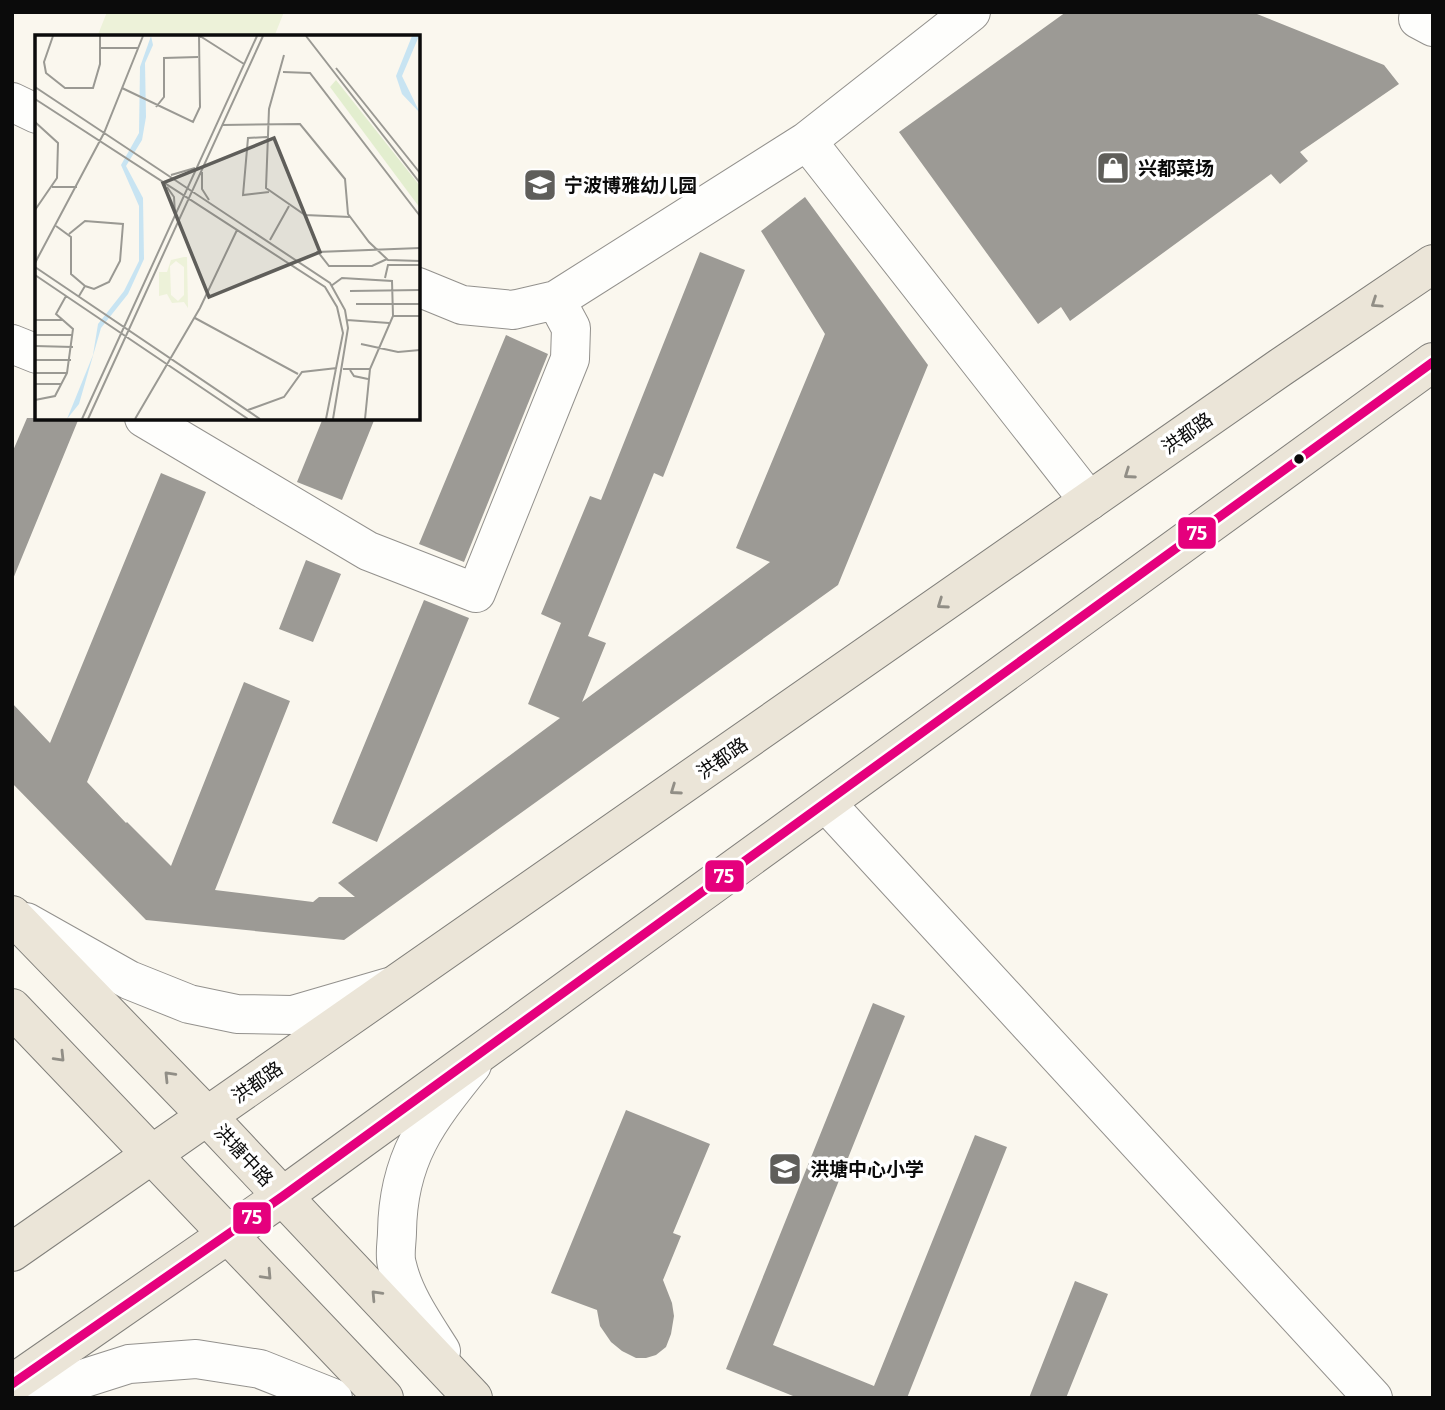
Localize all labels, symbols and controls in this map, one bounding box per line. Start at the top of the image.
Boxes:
inset map [35,35,420,420]
shop icon: 兴都菜场 [1094,149,1132,187]
place label: 兴都菜场 [1138,157,1214,180]
school or university icon: 宁波博雅幼儿园 [521,166,559,204]
place label: 宁波博雅幼儿园 [564,174,697,197]
one-way arrow [1371,295,1384,307]
street label: 洪都路 [1157,408,1217,459]
unlabelled marker [1292,452,1306,466]
one-way arrow [1124,466,1137,478]
line badge: 75 [1177,516,1217,550]
text: 75 [1187,522,1207,545]
one-way arrow [937,596,950,608]
street label: 洪都路 [692,733,752,784]
one-way arrow [670,782,683,794]
line badge: 75 [704,859,745,893]
text: 75 [714,865,734,888]
one-way arrow [51,1049,64,1062]
street label: 洪都路 [227,1057,287,1108]
one-way arrow [164,1071,177,1084]
street label: 洪塘中路 [209,1120,278,1191]
school or university icon: 洪塘中心小学 [766,1150,804,1188]
place label: 洪塘中心小学 [810,1158,924,1181]
line badge: 75 [232,1201,272,1235]
text: 75 [242,1206,262,1229]
one-way arrow [259,1267,272,1280]
one-way arrow [371,1290,384,1303]

